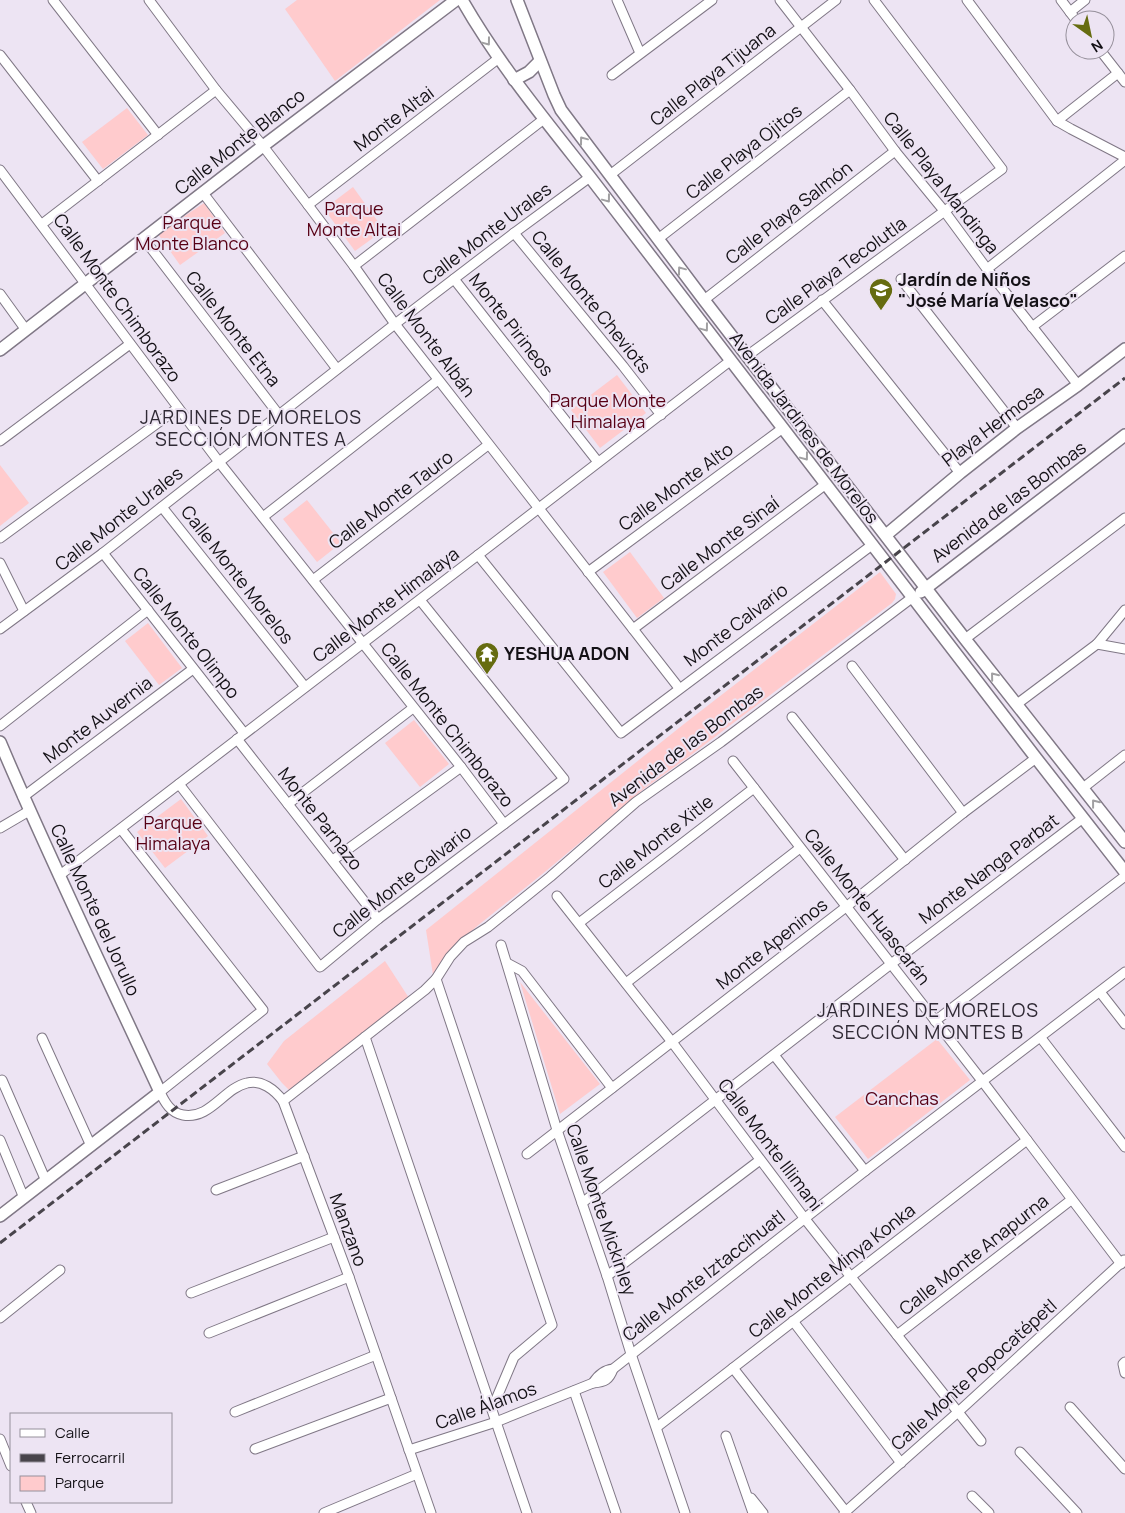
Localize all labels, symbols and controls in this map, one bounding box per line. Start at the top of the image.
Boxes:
north arrow [1065,10,1115,60]
street label: Calle Playa Tijuana [645,17,780,131]
one-way arrow [481,36,490,46]
text: N [1088,36,1107,57]
street label: Monte Altai [348,80,438,156]
street label: Calle Monte Blanco [169,83,309,200]
street label: Calle Playa Ojitos [680,98,806,204]
street label: Calle Playa Mandinga [879,106,1005,259]
one-way arrow [581,137,589,146]
street label: Calle Playa Salmón [720,155,857,269]
street label: Calle Monte Urales [417,177,556,290]
one-way arrow [601,193,609,202]
park label: Parque Monte Altai [307,196,401,241]
street label: Calle Monte Chimborazo [49,208,187,386]
park label: Parque Monte Blanco [135,210,249,255]
street label: Calle Playa Tecolutla [760,211,911,330]
street label: Calle Monte Cheviots [527,225,657,378]
street label: Calle Monte Etna [181,265,287,391]
street label: Calle Monte Albán [372,267,481,401]
one-way arrow [679,267,687,276]
place label: Jardín de Niños "José María Velasco" [898,267,1078,312]
street label: Monte Pirineos [464,268,560,381]
school or university icon: Jardín de Niños "José María Velasco" [868,277,894,311]
one-way arrow [700,322,708,331]
street label: Avenida Jardines de Morelos [725,327,885,528]
street label: Playa Hermosa [937,379,1048,471]
park label: Parque Monte Himalaya [550,388,666,433]
district label: JARDINES DE MORELOS SECCIÓN MONTES A [140,404,362,452]
street label: Avenida de las Bombas [926,435,1091,567]
street label: Calle Monte Alto [613,437,737,536]
street label: Calle Monte Tauro [323,444,458,554]
one-way arrow [799,451,807,460]
street label: Calle Monte Urales [50,461,187,576]
street label: Calle Monte Sinaí [655,491,784,596]
street label: Calle Monte Morelos [176,500,299,649]
street label: Calle Monte Himalaya [307,541,463,667]
street label: Calle Monte Olimpo [128,562,246,703]
street label: Monte Calvario [678,577,792,671]
street label: Calle Monte Chimborazo [376,637,520,812]
temple icon: YESHUA ADON [474,641,500,675]
place label: YESHUA ADON [504,641,629,665]
street label: Monte Auvernia [38,670,157,768]
one-way arrow [991,672,1000,681]
street label: Avenida de las Bombas [603,679,768,811]
street label: Monte Parnazo [273,762,369,875]
street label: Calle Monte Xitle [593,789,718,894]
one-way arrow [1092,799,1101,809]
street label: Monte Nanga Parbat [913,808,1063,929]
park label: Parque Himalaya [136,810,210,855]
street label: Calle Monte Calvario [327,819,476,943]
street label: Calle Monte del Jorullo [46,820,146,999]
street label: Calle Monte Huascarán [799,823,936,989]
street label: Monte Apeninos [711,892,832,994]
district label: JARDINES DE MORELOS SECCIÓN MONTES B [817,997,1039,1045]
street label: Calle Monte Illimani [713,1073,828,1215]
park label: Canchas [865,1086,939,1110]
street label: Calle Monte Mickinley [561,1121,643,1299]
street label: Calle Monte Anapurna [894,1188,1053,1320]
street label: Manzano [325,1190,373,1270]
street label: Calle Monte Minya Konka [743,1198,920,1343]
street label: Calle Monte Iztaccíhuatl [617,1204,790,1346]
street label: Calle Monte Popocatépetl [885,1293,1061,1455]
street label: Calle Álamos [432,1376,540,1435]
legend [10,1413,172,1503]
text: Calle [55,1422,90,1443]
text: Ferrocarril [55,1447,125,1468]
text: Parque [55,1472,104,1493]

